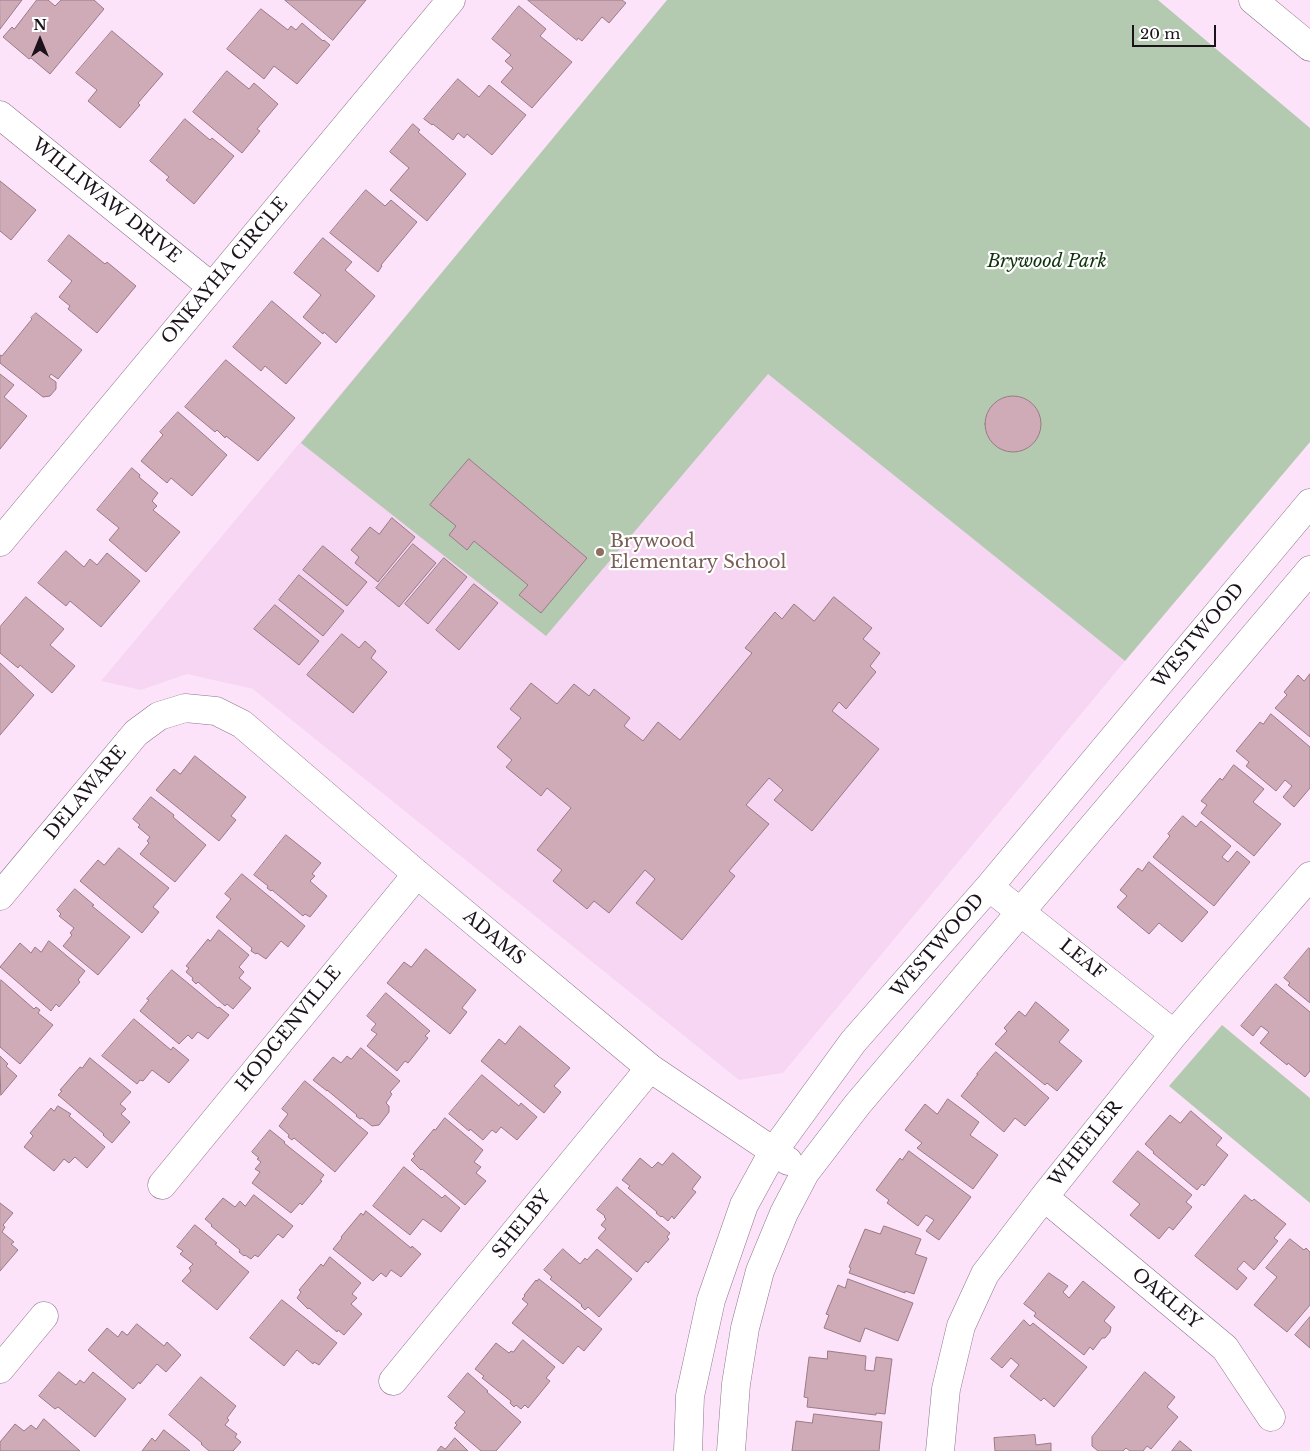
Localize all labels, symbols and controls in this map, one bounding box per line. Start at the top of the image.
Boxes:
north arrow [15,15,65,65]
scale bar [1135,15,1219,47]
text: N [33,16,47,34]
text: 20 m [1140,24,1180,43]
street label: WILLIWAW DRIVE [27,134,185,268]
street label: ONKAYHA CIRCLE [157,193,293,349]
park label: Brywood Park [987,251,1107,273]
place label: Brywood Elementary School [610,531,786,574]
marker: Brywood Elementary School [594,546,606,558]
street label: WESTWOOD [1149,579,1249,693]
street label: DELAWARE [41,742,131,844]
street label: WESTWOOD [887,890,989,1002]
street label: ADAMS [459,906,529,970]
street label: LEAF [1055,935,1109,985]
street label: HODGENVILLE [232,962,346,1096]
street label: WHEELER [1045,1097,1127,1191]
street label: SHELBY [488,1187,556,1263]
street label: OAKLEY [1127,1264,1205,1334]

